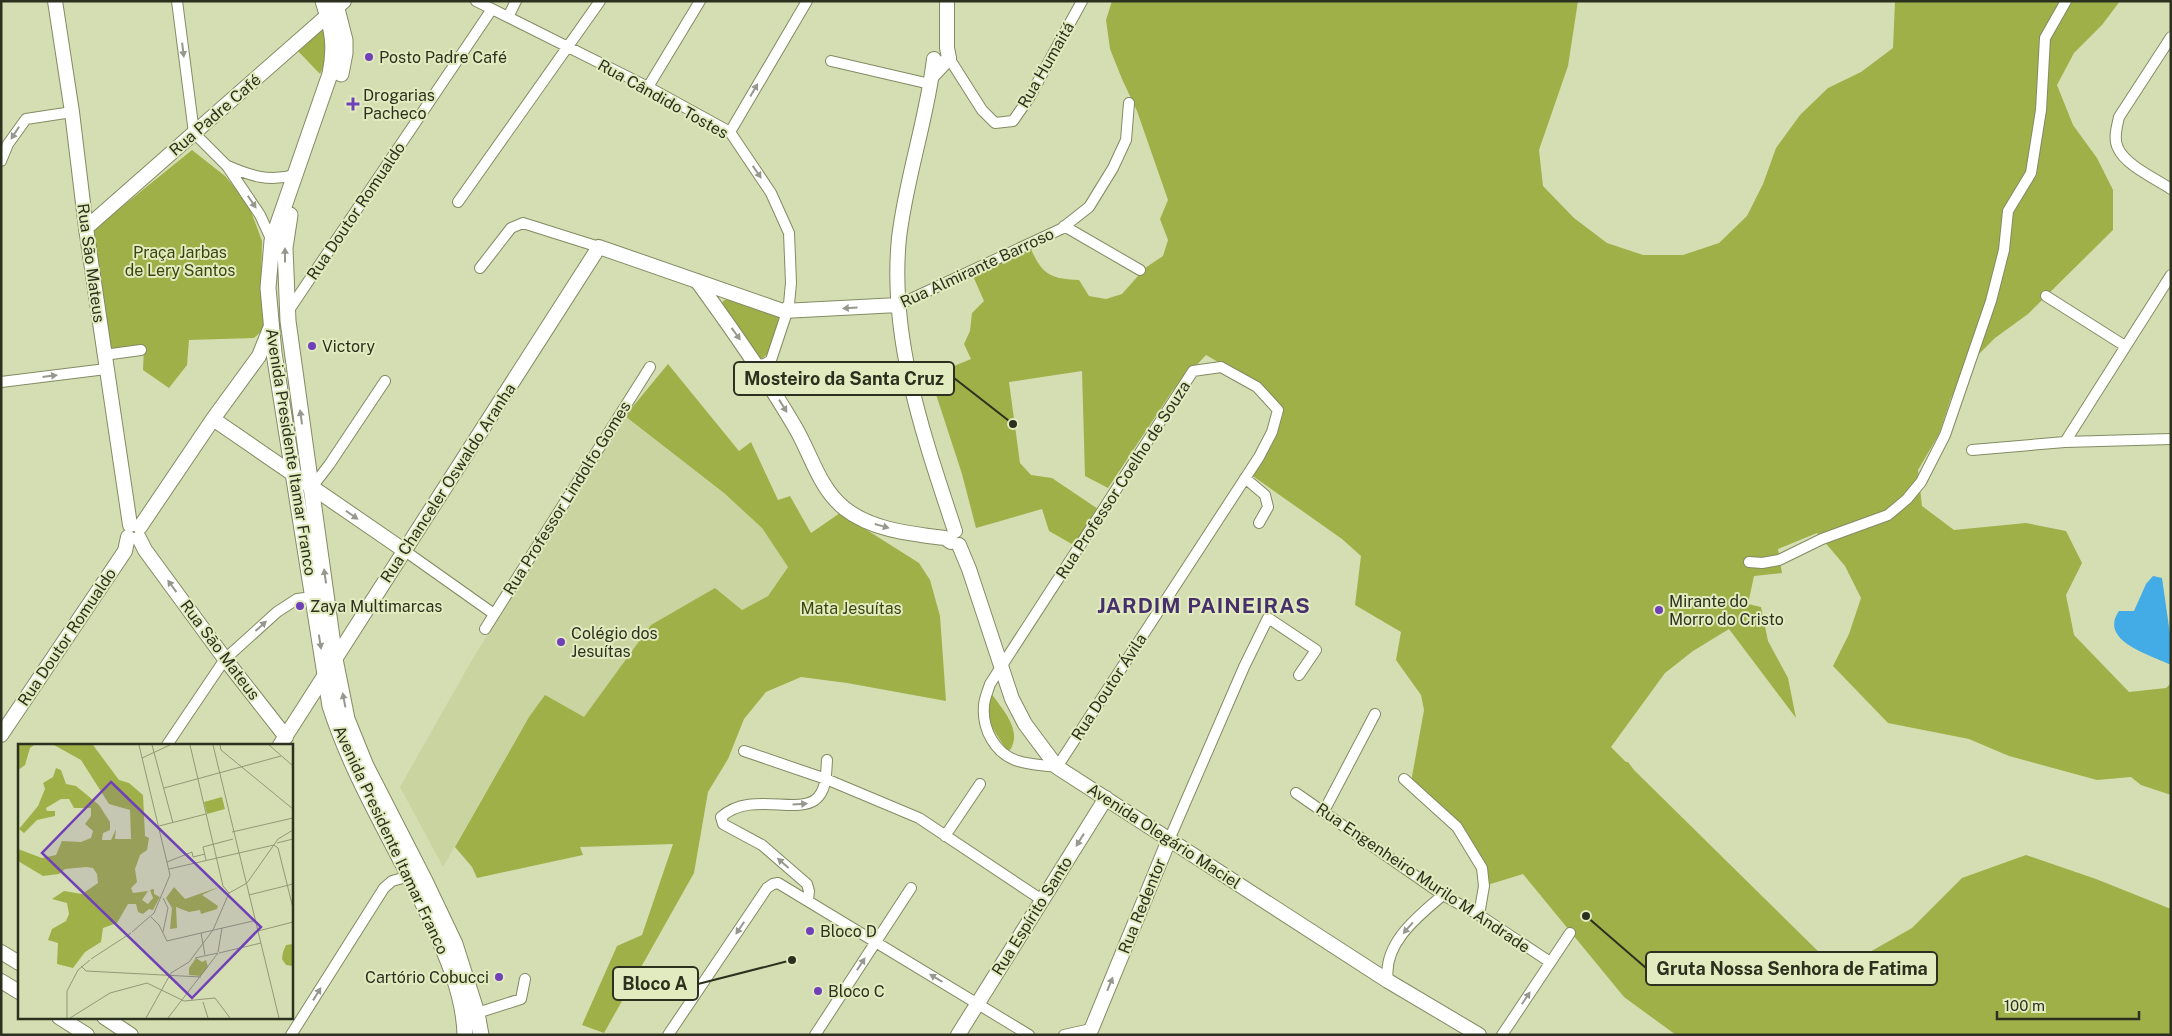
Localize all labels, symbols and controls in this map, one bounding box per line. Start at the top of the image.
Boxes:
street label: Rua Humaitá [1014,19,1078,111]
one-way arrow [179,42,187,58]
place label: Posto Padre Café [379,48,507,67]
marker: Posto Padre Café [363,51,375,63]
street label: Rua Cândido Tostes [594,55,732,143]
street label: Rua Padre Café [165,70,265,160]
one-way arrow [750,84,759,97]
place label: Drogarias Pacheco [363,86,435,123]
marker: Drogarias Pacheco [347,98,359,110]
one-way arrow [10,126,19,140]
street label: Rua Doutor Romualdo [303,139,409,283]
one-way arrow [752,166,762,179]
one-way arrow [247,196,257,209]
street label: Rua São Mateus [73,202,109,324]
street label: Rua Almirante Barroso [897,224,1057,312]
park label: Praça Jarbas de Lery Santos [125,243,235,280]
one-way arrow [281,247,289,263]
one-way arrow [841,305,857,313]
street label: Avenida Presidente Itamar Franco [262,327,320,577]
one-way arrow [730,327,741,340]
place label: Victory [322,337,376,356]
marker: Victory [306,340,318,352]
callout: Mosteiro da Santa Cruz [734,362,954,395]
text: Mosteiro da Santa Cruz [744,368,944,389]
one-way arrow [42,372,58,380]
street label: Rua Professor Coelho de Souza [1052,377,1194,583]
street label: Rua Chanceler Oswaldo Aranha [376,380,520,586]
street label: Rua Professor Lindolfo Gomes [499,398,635,598]
one-way arrow [778,400,787,413]
one-way arrow [297,409,305,425]
one-way arrow [346,510,359,519]
one-way arrow [875,523,890,531]
street label: Rua Doutor Romualdo [14,565,120,709]
one-way arrow [321,568,329,584]
one-way arrow [167,579,177,593]
place label: Mirante do Morro do Cristo [1669,592,1784,629]
district label: JARDIM PAINEIRAS [1097,593,1311,618]
street label: Rua São Mateus [176,596,264,704]
place label: Zaya Multimarcas [310,597,442,616]
park label: Mata Jesuítas [800,599,902,618]
marker: Zaya Multimarcas [294,600,306,612]
marker: Mirante do Morro do Cristo [1653,604,1665,616]
one-way arrow [254,620,266,632]
place label: Colégio dos Jesuítas [571,624,658,661]
street label: Rua Doutor Ávila [1067,630,1151,744]
one-way arrow [316,634,324,650]
marker: Colégio dos Jesuítas [555,636,567,648]
one-way arrow [339,691,347,707]
street label: Avenida Presidente Itamar Franco [330,723,452,957]
inset map [18,744,292,1018]
street label: Avenida Olegário Maciel [1084,779,1244,893]
one-way arrow [792,799,808,807]
street label: Rua Engenheiro Murilo M Andrade [1312,799,1534,957]
one-way arrow [1075,833,1085,846]
street label: Rua Espírito Santo [988,853,1076,979]
street label: Rua Redentor [1114,856,1170,956]
one-way arrow [777,857,790,868]
one-way arrow [735,921,745,935]
place label: Bloco D [820,922,877,941]
one-way arrow [1402,922,1414,934]
marker: Bloco D [804,925,816,937]
callout: Gruta Nossa Senhora de Fatima [1646,952,1937,985]
one-way arrow [856,958,866,971]
text: Gruta Nossa Senhora de Fatima [1656,958,1928,979]
callout: Bloco A [613,967,698,1000]
place label: Cartório Cobucci [365,968,489,987]
marker: Cartório Cobucci [493,971,505,983]
text: Bloco A [622,973,688,994]
one-way arrow [929,974,942,983]
one-way arrow [1106,976,1114,991]
place label: Bloco C [828,982,885,1001]
marker: Bloco C [812,985,824,997]
one-way arrow [312,987,322,1000]
scale bar [1997,988,2140,1020]
one-way arrow [1521,992,1531,1005]
text: 100 m [2004,997,2045,1014]

